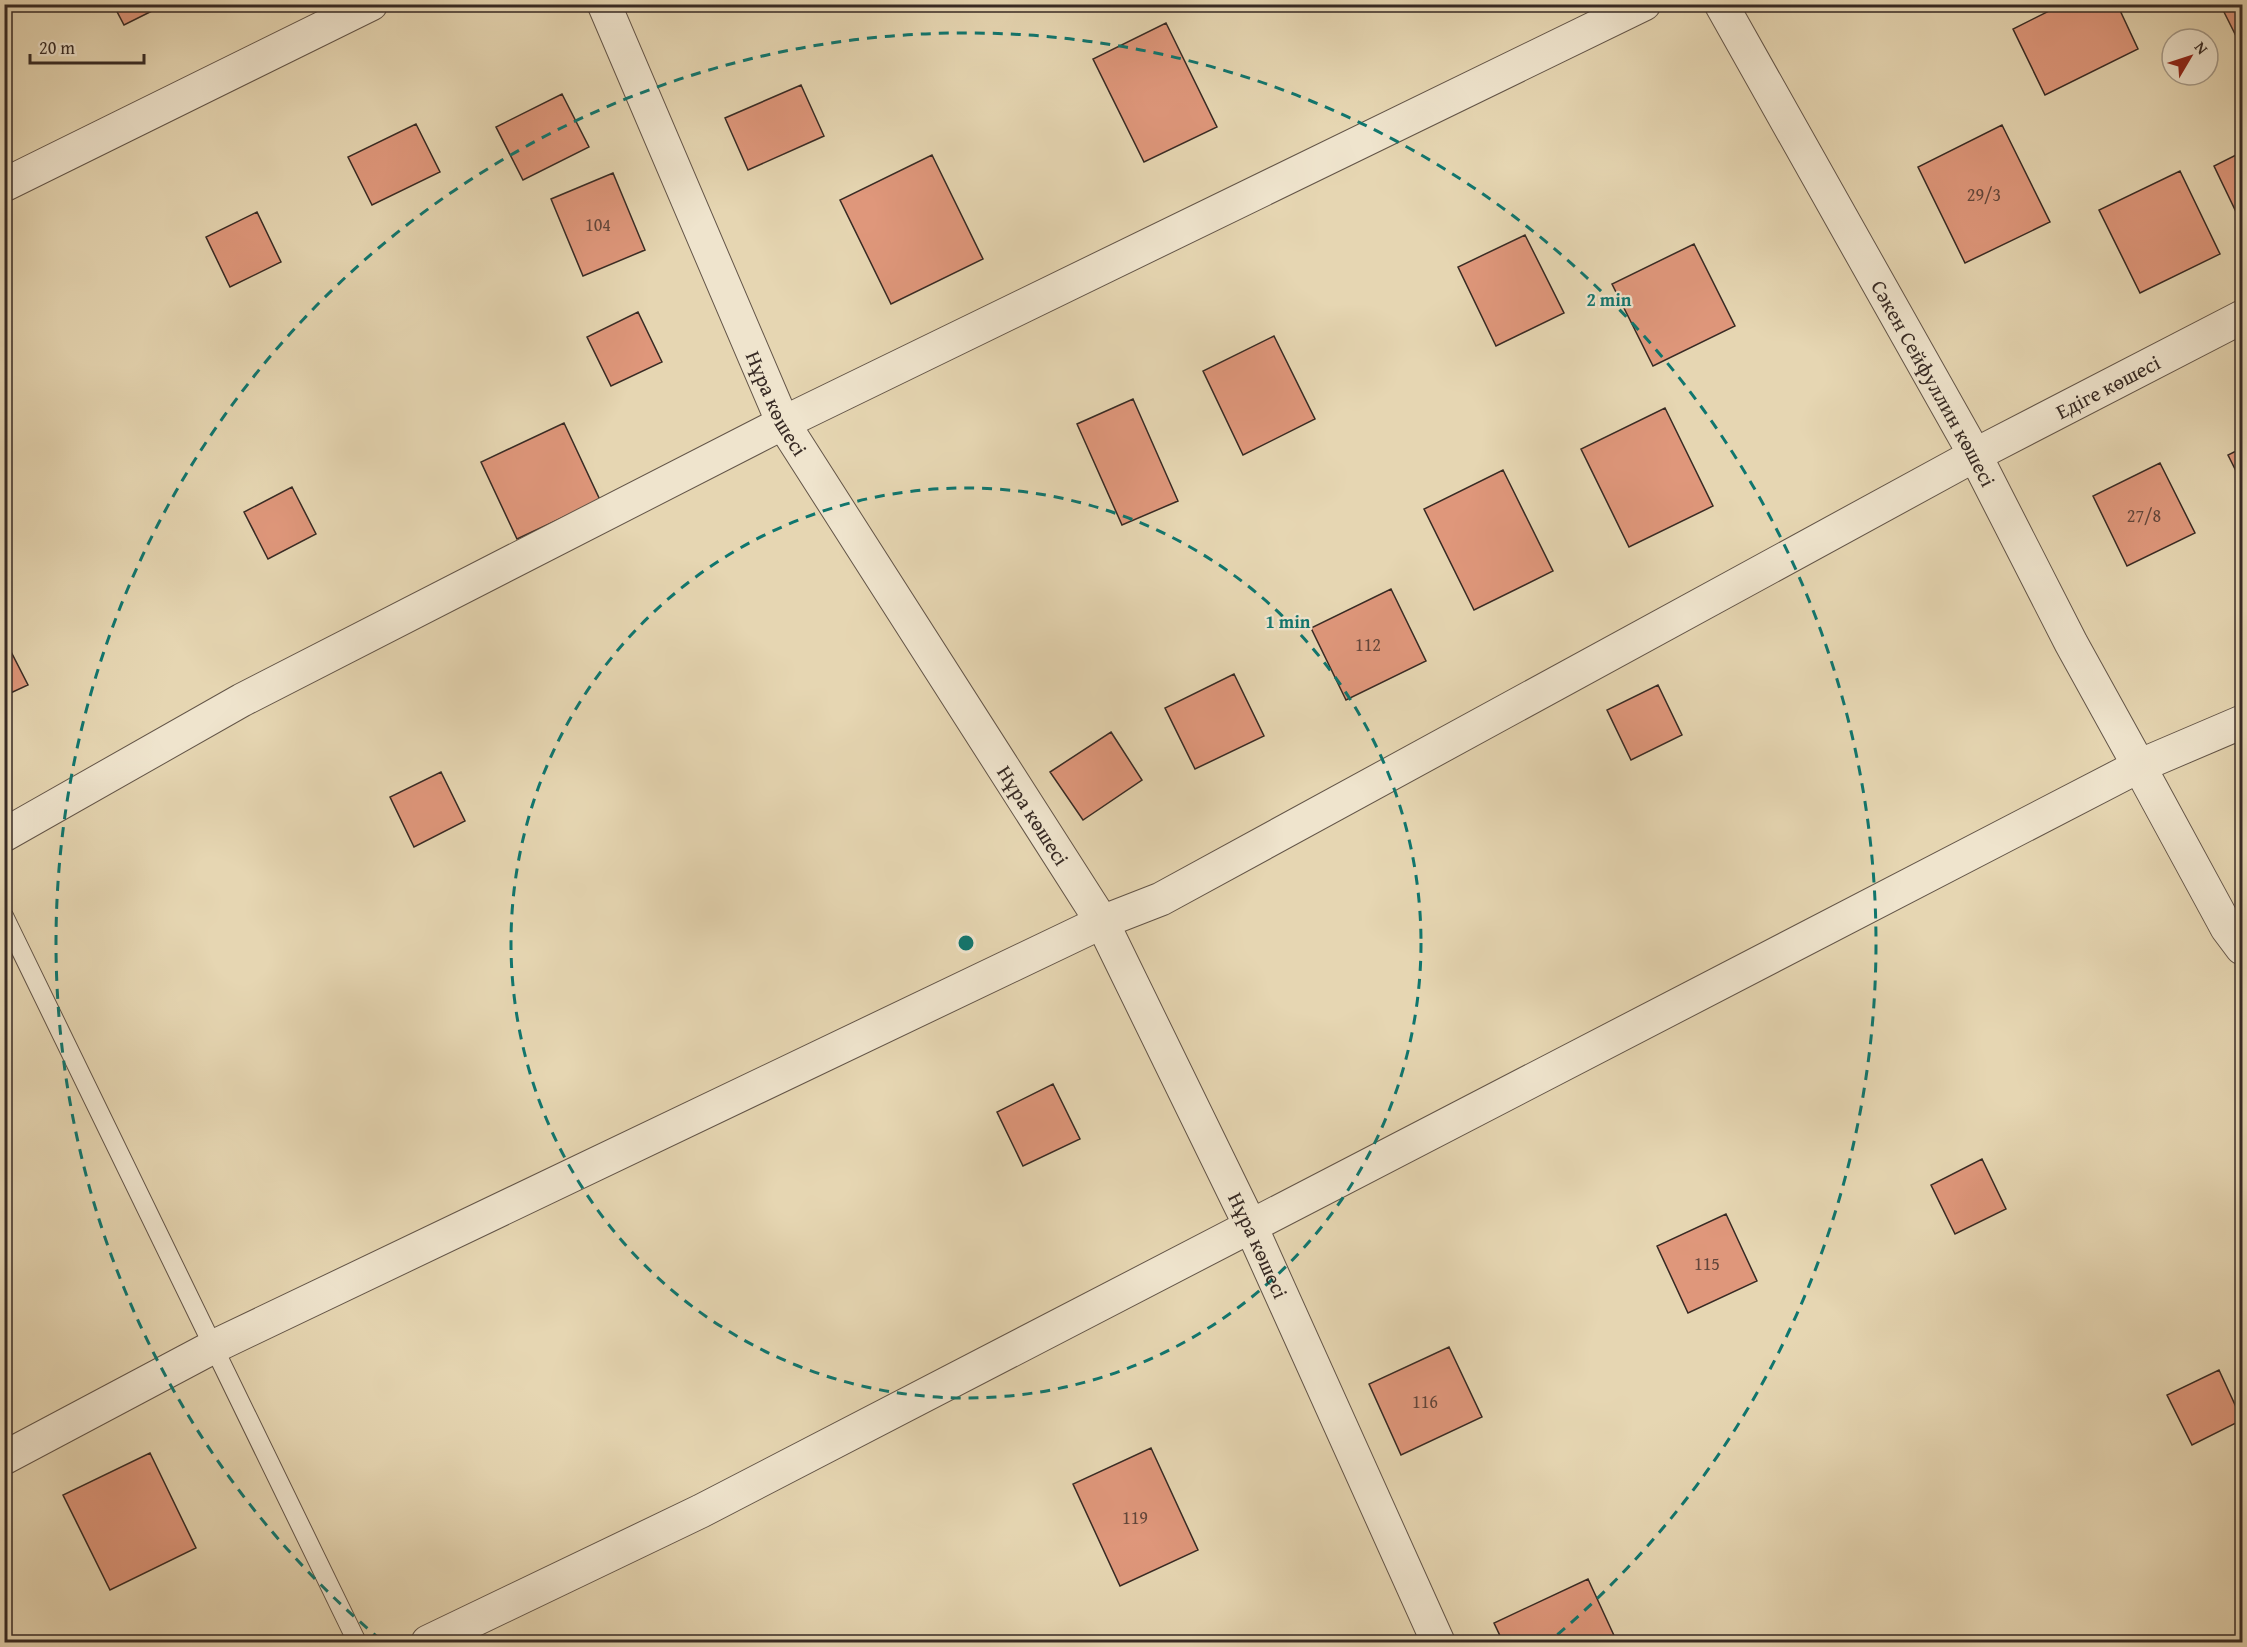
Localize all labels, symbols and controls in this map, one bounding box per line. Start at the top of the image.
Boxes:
scale bar [30,27,144,65]
north arrow [2160,27,2220,87]
text: 20 m [39,34,75,61]
text: N [2189,36,2215,60]
house number: 29/3 [1967,181,2001,208]
house number: 104 [585,211,611,238]
street label: Сәкен Сейфуллин көшесі [1864,274,2004,492]
text: 2 min [1587,286,1632,313]
street label: Нұра көшесі [738,346,816,462]
street label: Едіге көшесі [2050,346,2166,426]
house number: 27/8 [2127,502,2161,529]
text: 1 min [1266,608,1311,635]
house number: 112 [1355,631,1381,658]
street label: Нұра көшесі [990,759,1077,871]
centre of rings [956,933,976,953]
street label: Нұра көшесі [1221,1187,1297,1303]
house number: 115 [1694,1250,1720,1277]
house number: 116 [1412,1388,1438,1415]
house number: 119 [1122,1504,1148,1531]

